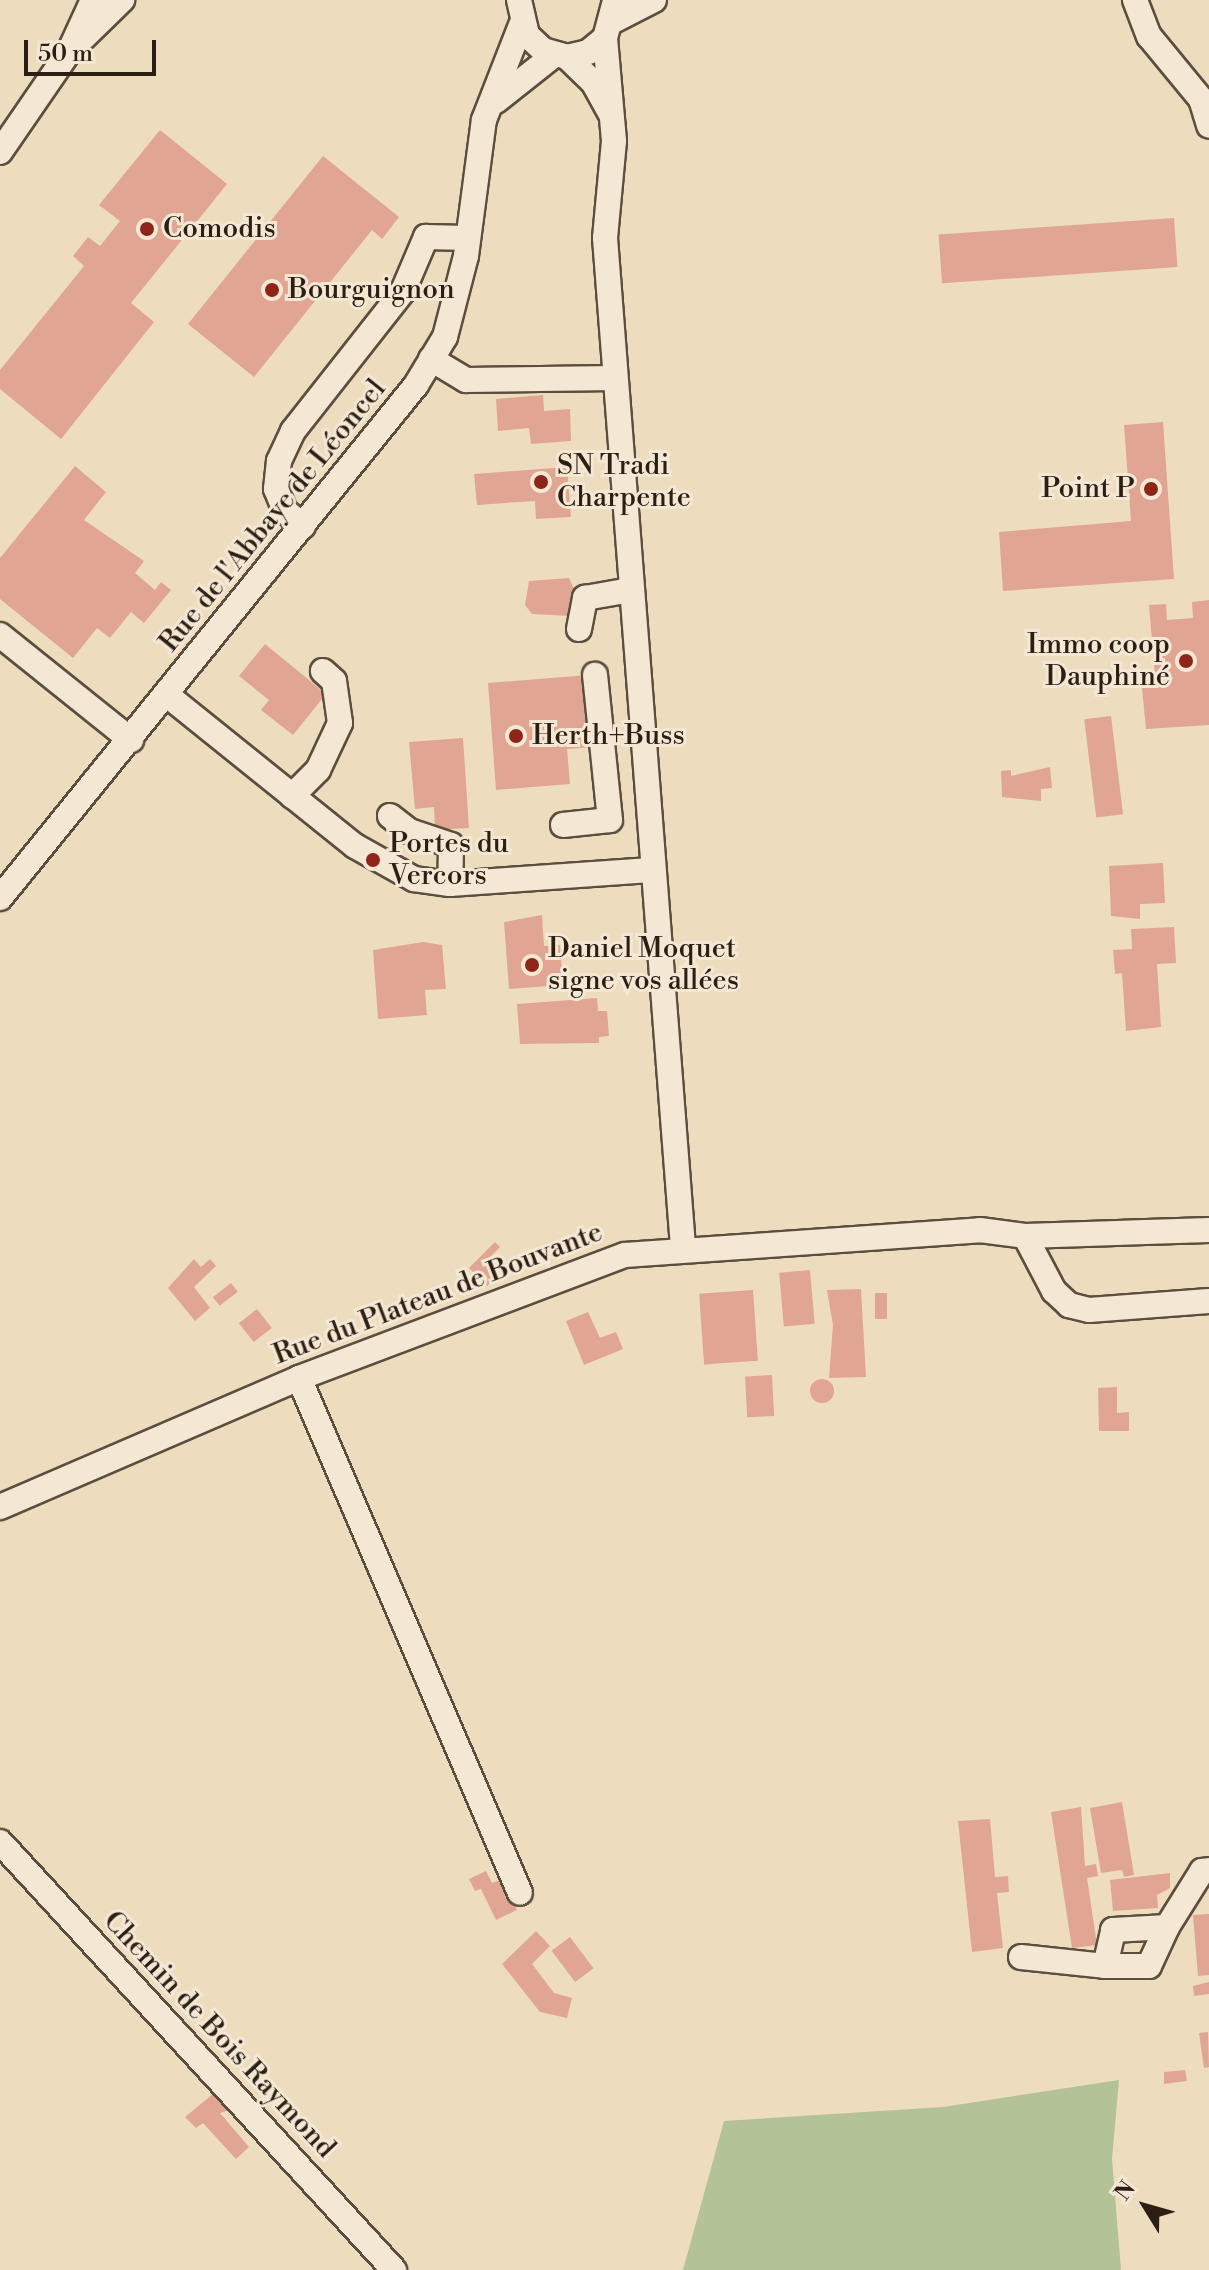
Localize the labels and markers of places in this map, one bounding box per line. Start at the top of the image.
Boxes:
place label: Comodis [163,212,276,246]
marker: Comodis [138,220,156,238]
place label: Bourguignon [288,273,455,307]
marker: Bourguignon [263,281,281,299]
place label: SN Tradi Charpente [557,449,691,515]
place label: Point P [1041,472,1135,506]
marker: SN Tradi Charpente [532,473,550,491]
marker: Point P [1142,480,1160,498]
place label: Immo coop Dauphiné [1027,628,1170,694]
marker: Immo coop Dauphiné [1177,652,1195,670]
place label: Herth+Buss [532,719,685,753]
marker: Herth+Buss [507,727,525,745]
place label: Portes du Vercors [389,827,509,893]
marker: Portes du Vercors [364,851,382,869]
place label: Daniel Moquet signe vos allées [548,932,739,998]
marker: Daniel Moquet signe vos allées [523,956,541,974]

